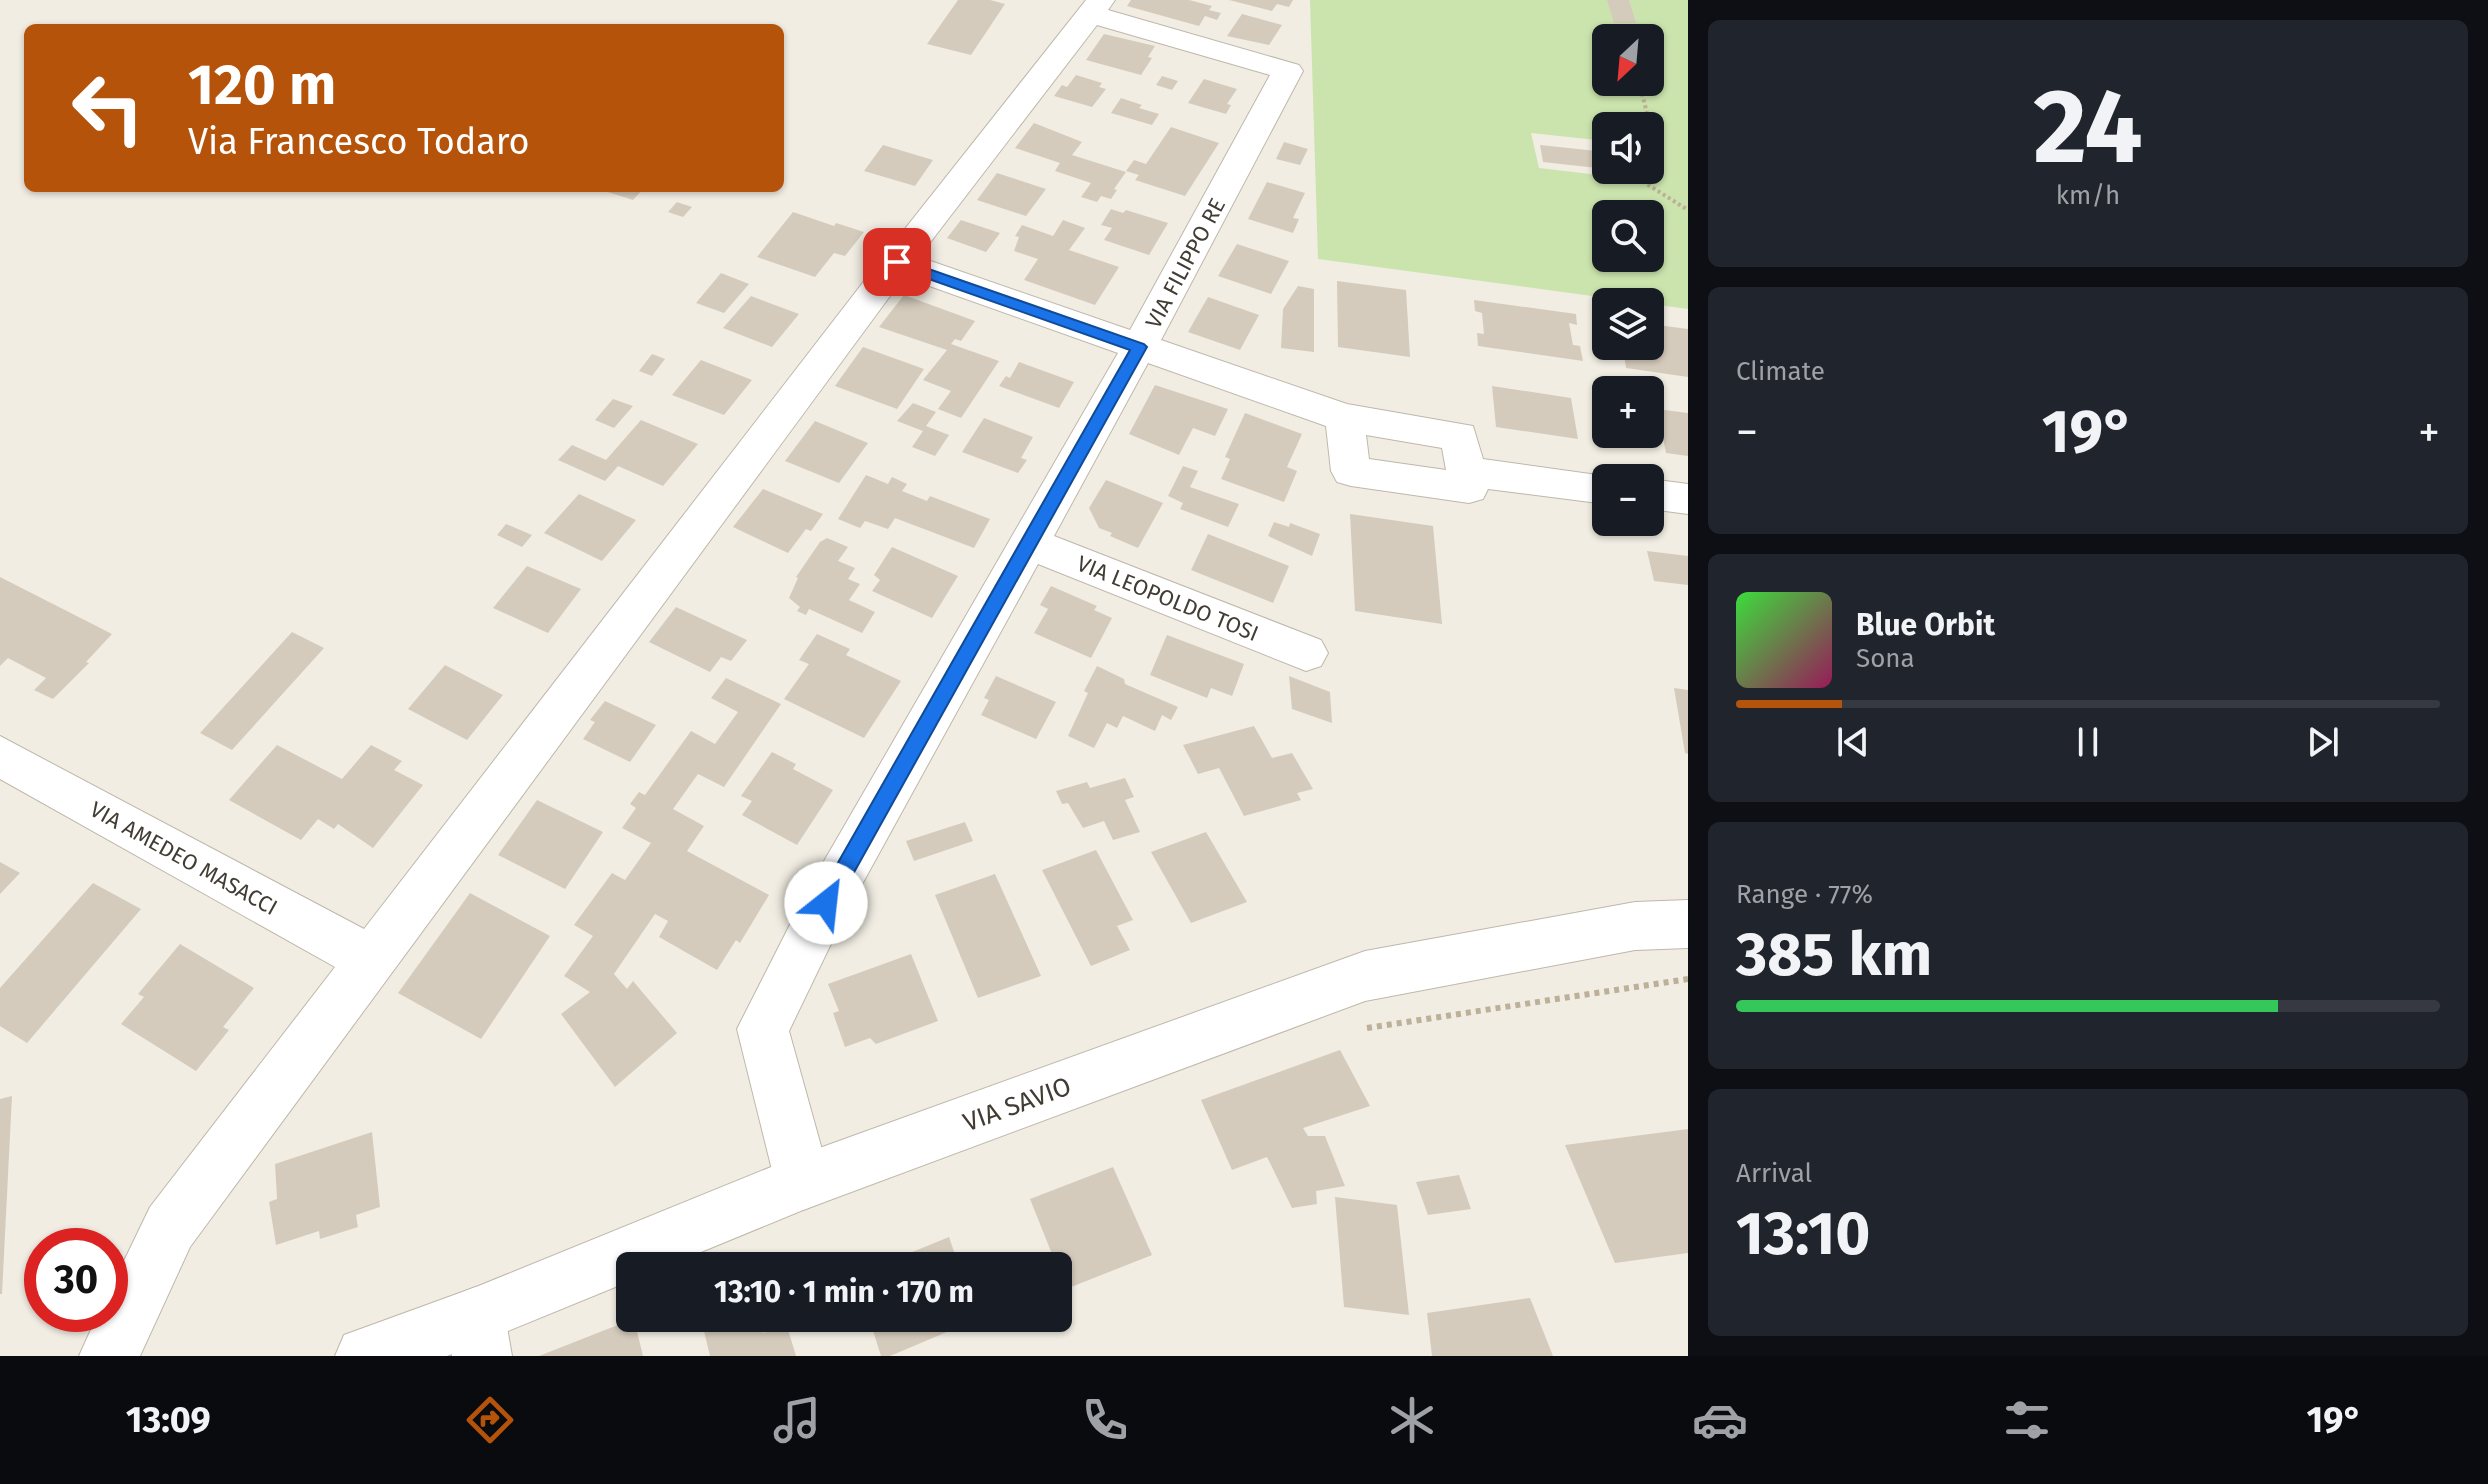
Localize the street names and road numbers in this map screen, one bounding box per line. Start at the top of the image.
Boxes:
street label: VIA FILIPPO RE [1140,193,1231,333]
street label: VIA LEOPOLDO TOSI [1073,550,1263,647]
street label: VIA AMEDEO MASACCI [85,796,282,921]
street label: VIA SAVIO [959,1071,1075,1138]

